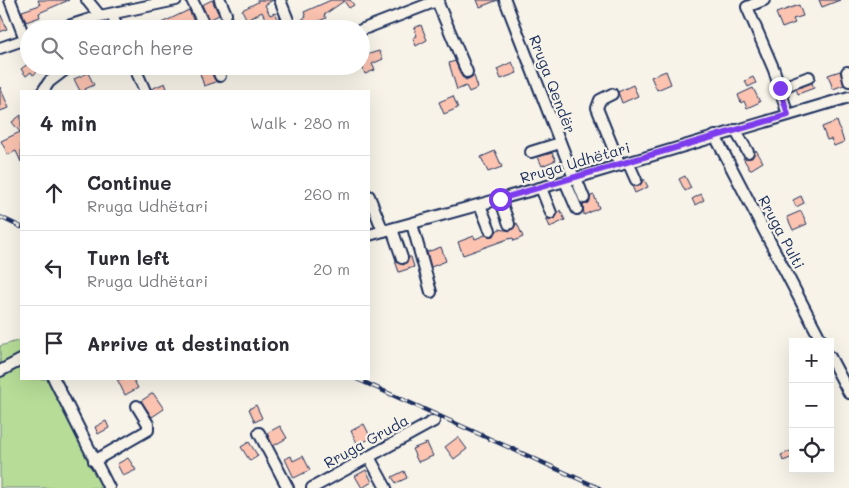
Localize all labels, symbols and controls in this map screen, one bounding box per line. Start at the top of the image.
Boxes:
search box [20,20,370,75]
street label: Rruga Qendër [525,32,581,136]
icon: search [38,34,66,62]
text: Search here [78,35,194,60]
route end [769,77,792,100]
text: 4 min [40,109,97,136]
text: Walk · 280 m [250,112,350,133]
street label: Rruga Udhëtari [518,137,632,187]
text: Continue [87,170,172,195]
icon: ahead [40,179,68,207]
text: 260 m [304,183,350,204]
route start [489,188,512,211]
street label: Rruga Pulti [754,192,810,272]
text: Rruga Udhëtari [87,195,208,216]
text: Turn left [87,245,170,270]
icon: left [40,254,68,282]
text: 20 m [313,258,350,279]
text: Rruga Udhëtari [87,270,208,291]
icon: arrive [40,329,68,357]
text: Arrive at destination [87,331,290,356]
map controls [789,338,834,473]
button: + [789,338,834,383]
button: − [789,383,834,428]
street label: Rruga Gruda [320,409,412,473]
button: locate [789,428,834,473]

